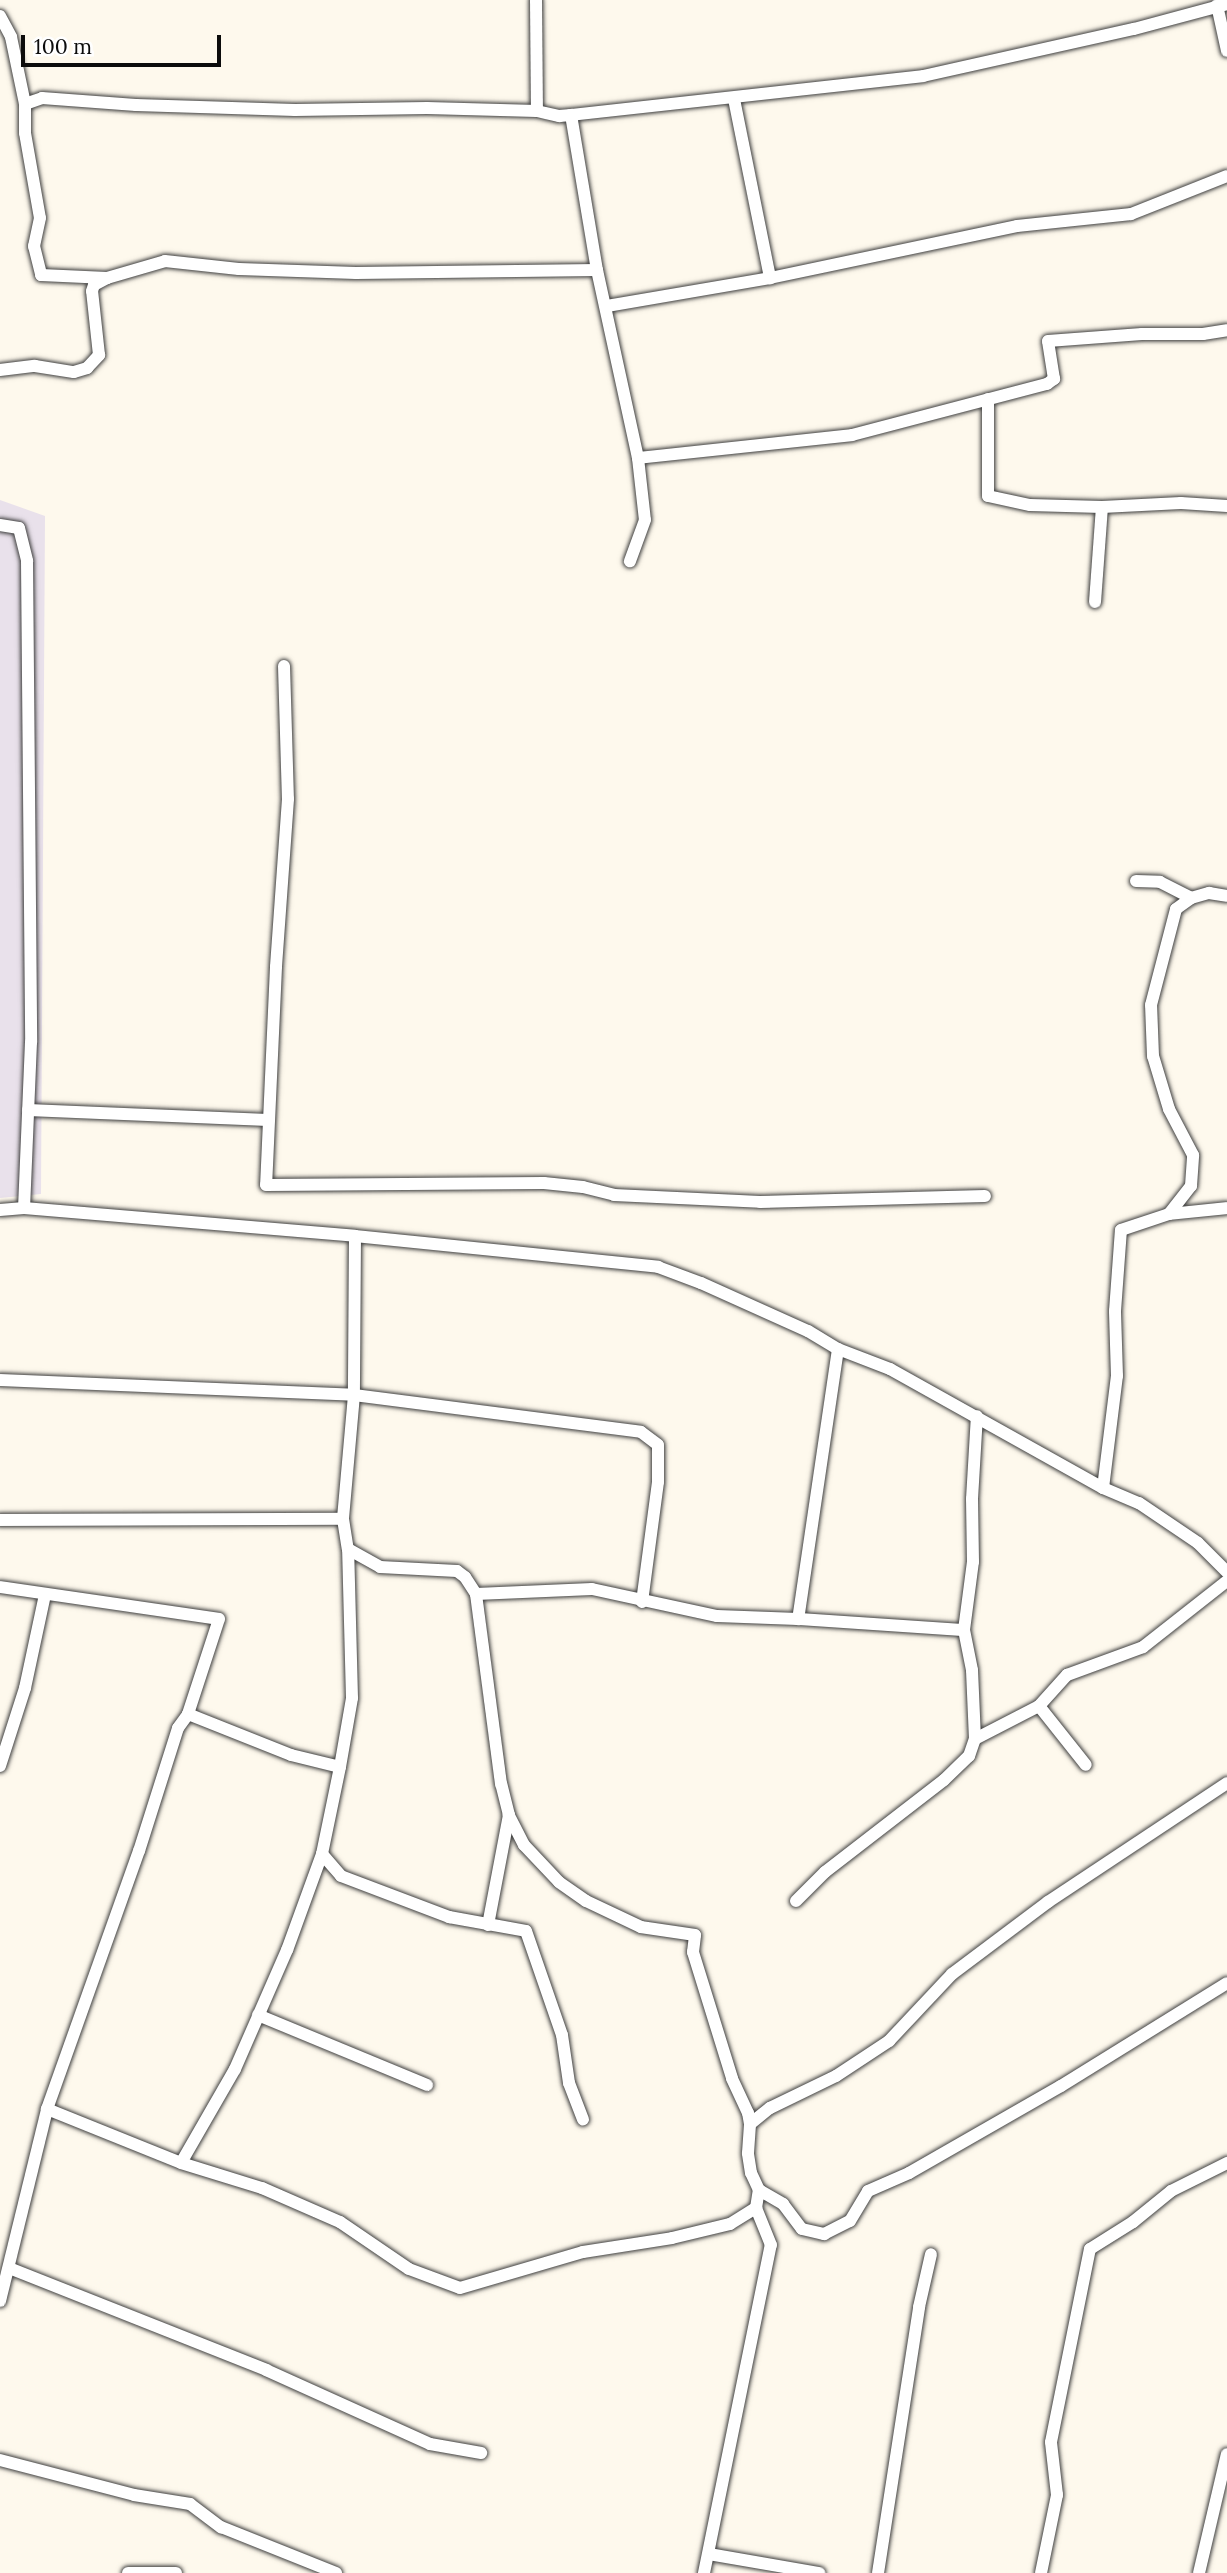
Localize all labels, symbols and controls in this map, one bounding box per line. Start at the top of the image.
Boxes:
scale bar [24,21,224,65]
text: 100 m [34,33,92,60]

